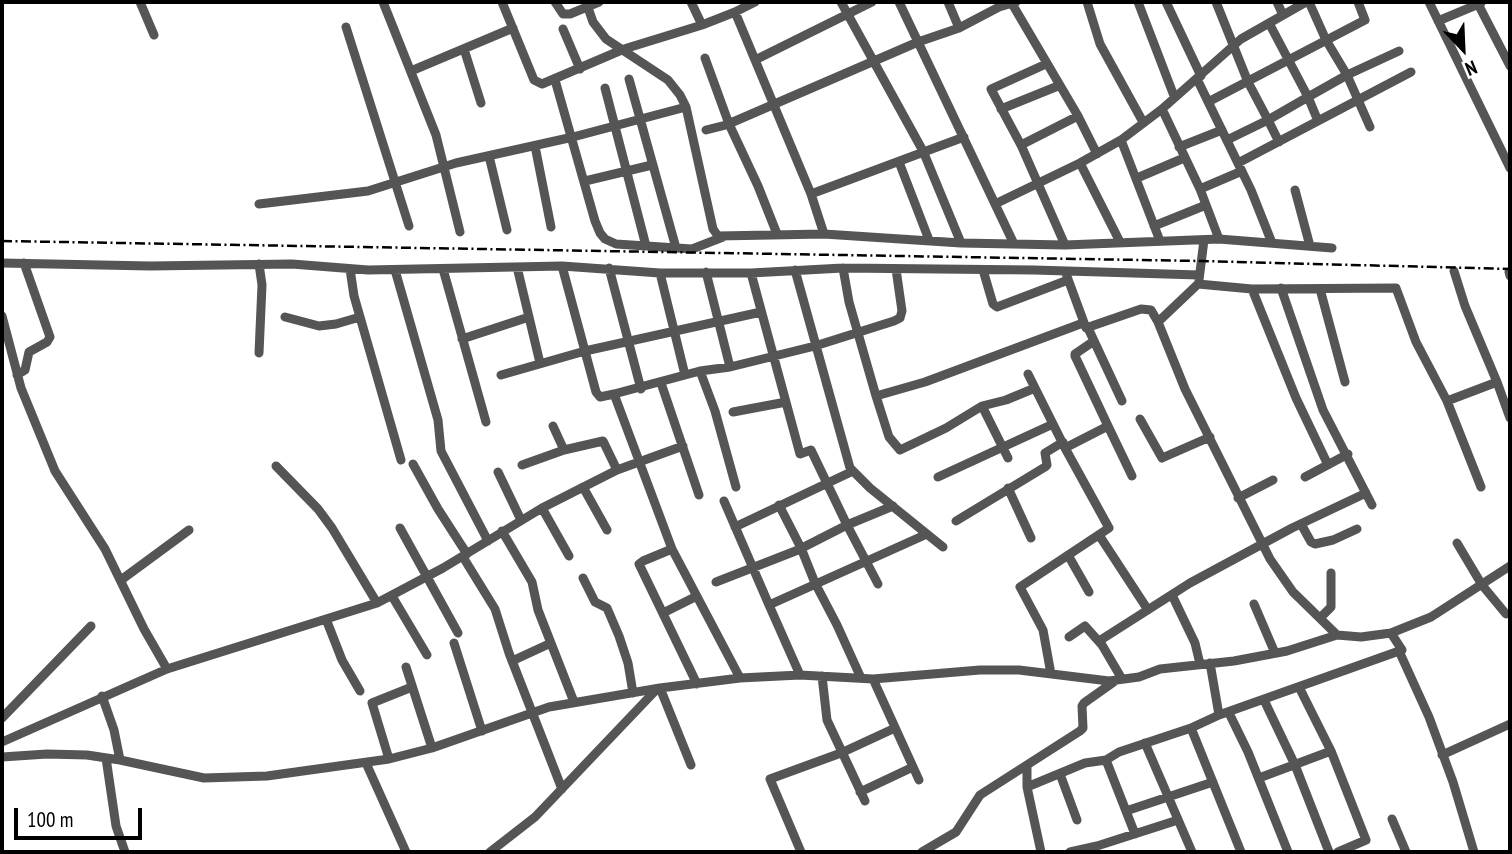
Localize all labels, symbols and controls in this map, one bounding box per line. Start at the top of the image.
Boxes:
north arrow [1428,14,1498,84]
text: N [1462,55,1481,81]
scale bar [18,794,145,838]
text: 100 m [27,806,73,833]

